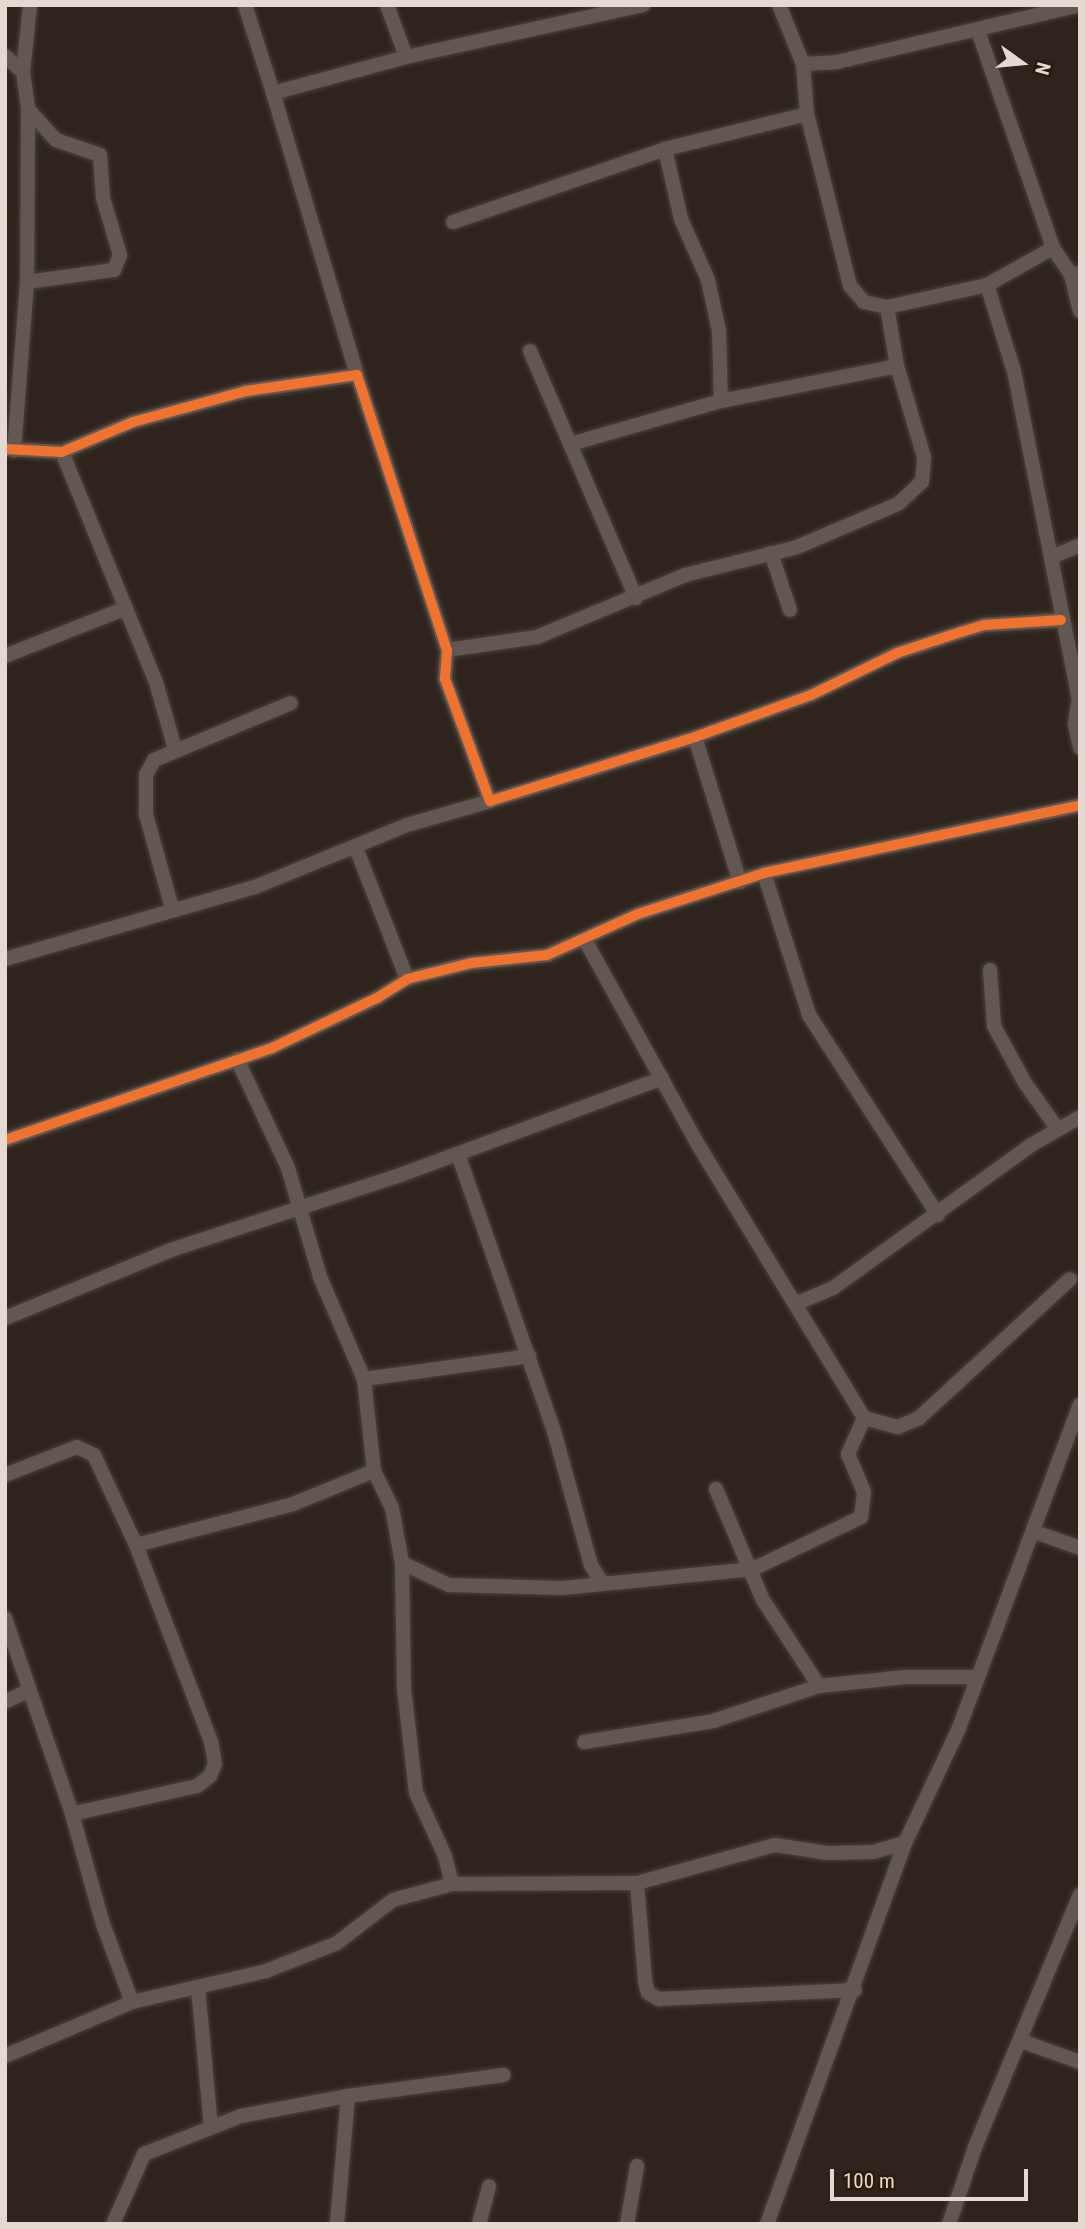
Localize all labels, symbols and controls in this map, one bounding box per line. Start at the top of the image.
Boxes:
north arrow [987,28,1057,98]
text: N [1030,60,1055,77]
scale bar [833,2156,1031,2200]
text: 100 m [843,2169,895,2193]

